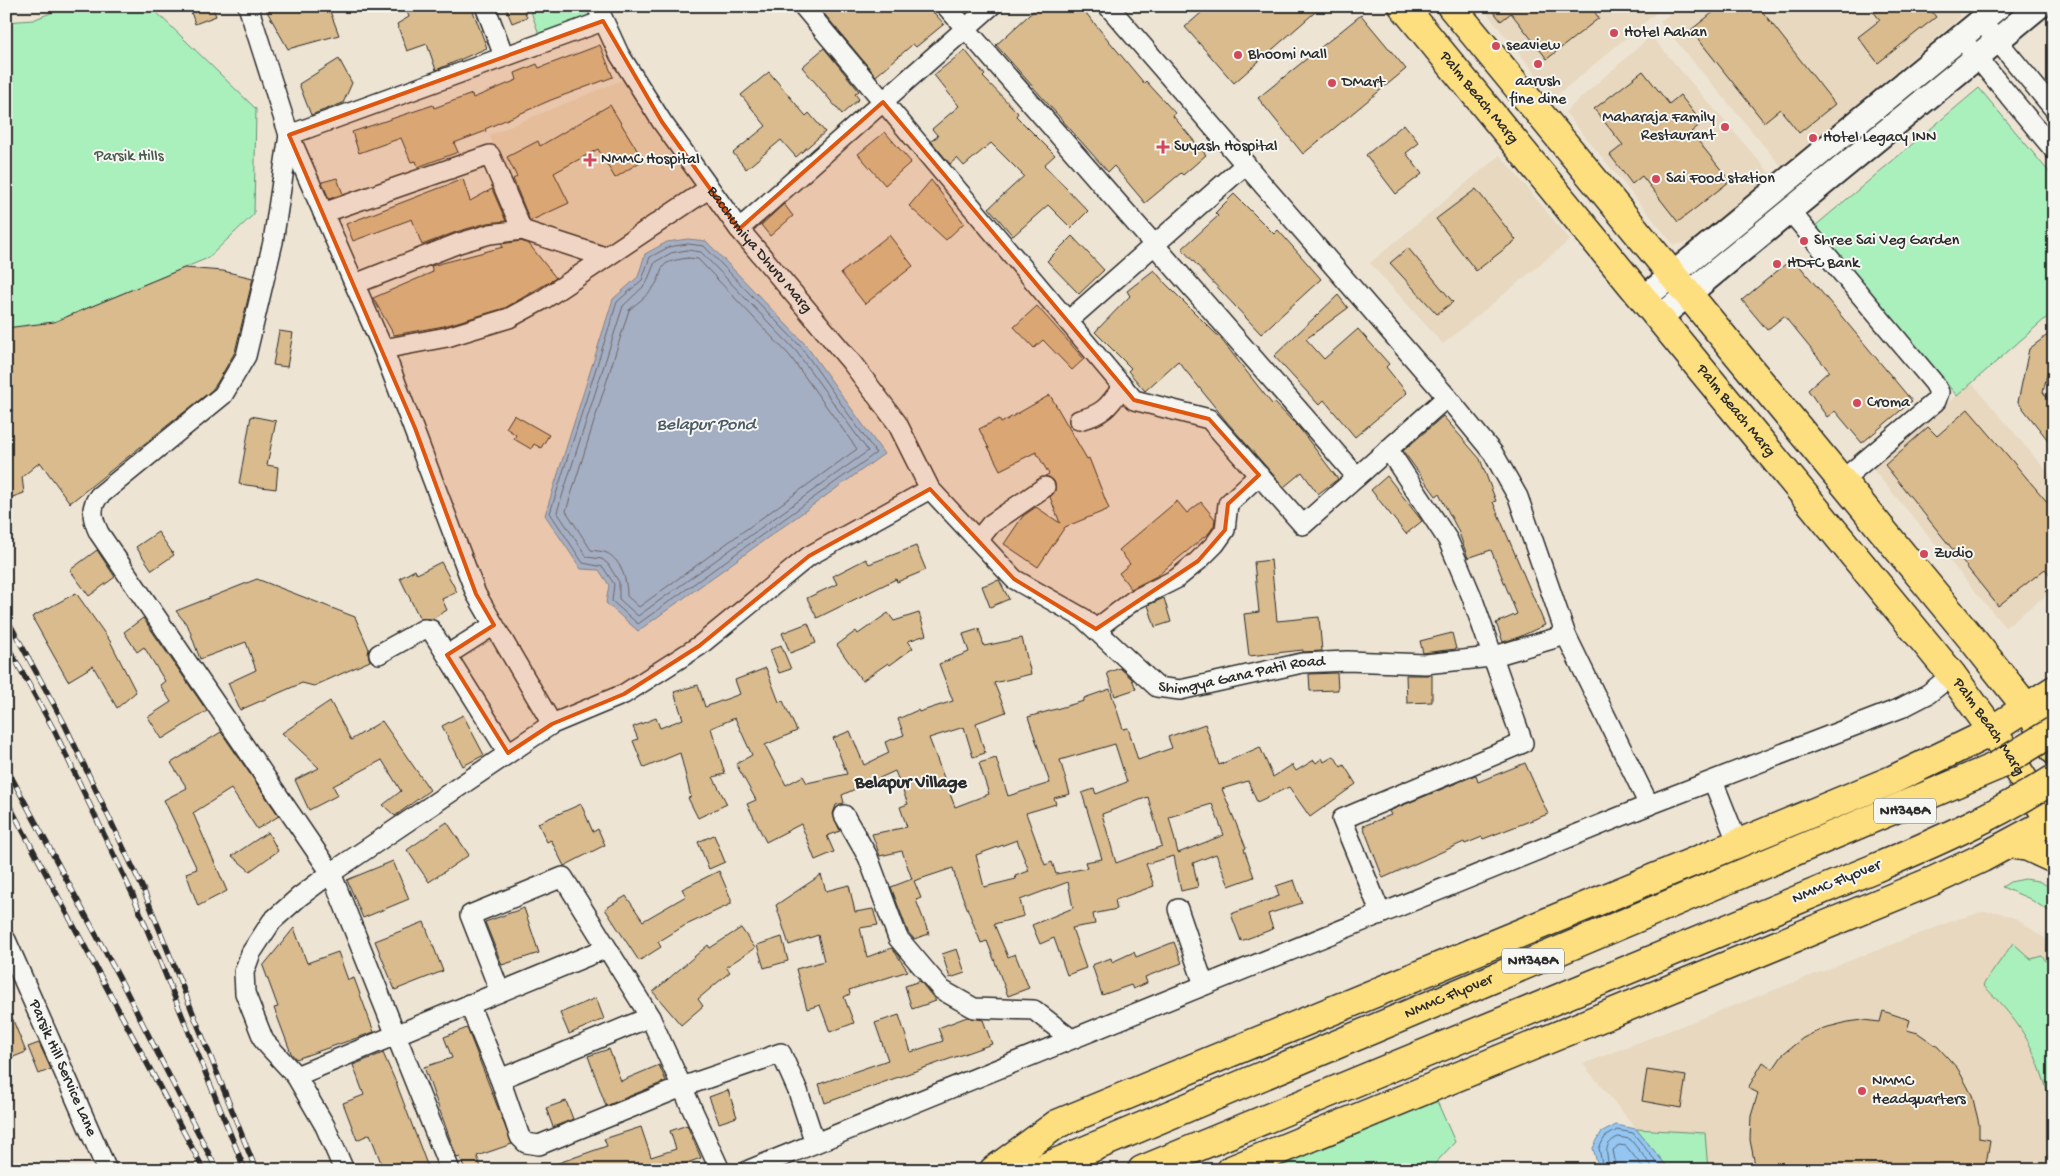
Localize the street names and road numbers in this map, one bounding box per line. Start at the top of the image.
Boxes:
street label: Palm Beach Marg [1434,47,1522,148]
street label: Bacchumiya Dhuru Marg [702,182,816,318]
street label: Palm Beach Marg [1691,360,1779,461]
street label: Shimgya Gana Patil Road [1157,652,1327,700]
street label: Palm Beach Marg [1947,674,2028,780]
road number: NH348A [1874,798,1936,824]
street label: NMMC Flyover [1790,856,1885,909]
road number: NH348A [1502,948,1564,974]
street label: NMMC Flyover [1402,970,1497,1024]
street label: Parsik Hill Service Lane [24,996,101,1140]

